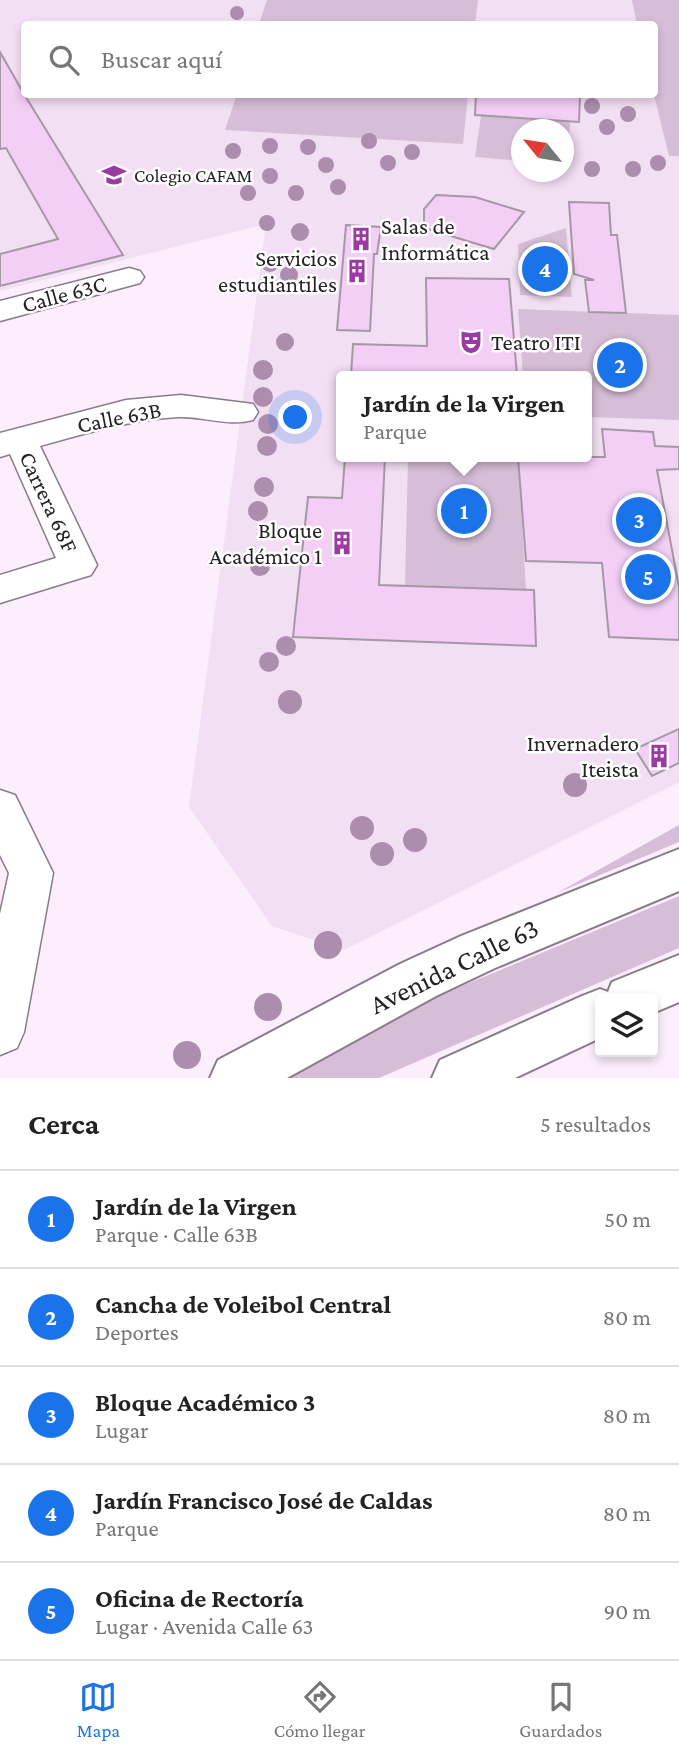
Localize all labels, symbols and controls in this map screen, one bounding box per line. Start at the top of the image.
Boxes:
search box [21,21,658,98]
icon: search [45,41,83,79]
text: Buscar aquí [101,45,222,74]
north arrow [511,119,574,182]
school or university icon: Colegio CAFAM [100,161,128,189]
place label: Colegio CAFAM [134,165,252,186]
place label: Salas de Informática [381,213,490,265]
building icon: Salas de Informática [347,225,375,253]
pin: 4 [522,243,568,295]
place label: Servicios estudiantiles [218,245,337,297]
building icon: Servicios estudiantiles [343,257,371,285]
street label: Calle 63C [19,270,109,318]
theatre icon: Teatro ITI [457,328,485,356]
place label: Teatro ITI [491,329,581,355]
pin: 2 [597,339,643,391]
popup [336,371,592,462]
text: Jardín de la Virgen [363,389,565,418]
street label: Calle 63B [75,396,163,438]
your location [278,400,312,434]
text: Parque [363,418,427,444]
street label: Carrera 68F [14,447,84,557]
pin: 1 [441,485,487,537]
pin: 3 [616,494,662,546]
place label: Bloque Académico 1 [209,517,322,569]
building icon: Bloque Académico 1 [328,529,356,557]
pin: 5 [625,551,671,603]
place label: Invernadero Iteista [527,730,639,782]
building icon: Invernadero Iteista [645,742,673,770]
street label: Avenida Calle 63 [365,912,543,1020]
map controls [595,994,658,1057]
button: layers [595,994,658,1057]
text: Cerca [28,1107,99,1140]
text: 5 resultados [540,1111,651,1137]
text: Jardín de la Virgen [95,1192,297,1221]
text: 1 [47,1206,55,1232]
text: 50 m [604,1206,651,1232]
text: Parque · Calle 63B [95,1221,258,1247]
text: Cancha de Voleibol Central [95,1290,391,1319]
text: 2 [45,1304,57,1330]
text: 80 m [603,1304,651,1330]
text: Deportes [95,1319,179,1345]
text: Bloque Académico 3 [95,1388,316,1417]
text: 3 [45,1402,57,1428]
text: 80 m [603,1402,651,1428]
text: Lugar [95,1417,148,1443]
text: Jardín Francisco José de Caldas [95,1486,433,1515]
text: 4 [45,1500,57,1526]
text: 80 m [603,1500,651,1526]
text: Parque [95,1515,159,1541]
text: Oficina de Rectoría [95,1584,304,1613]
text: 5 [45,1598,57,1624]
text: 90 m [604,1598,651,1624]
text: Lugar · Avenida Calle 63 [95,1613,313,1639]
tab: Mapa [77,1678,120,1741]
tab: Cómo llegar [274,1678,366,1741]
tab: Guardados [519,1678,602,1741]

